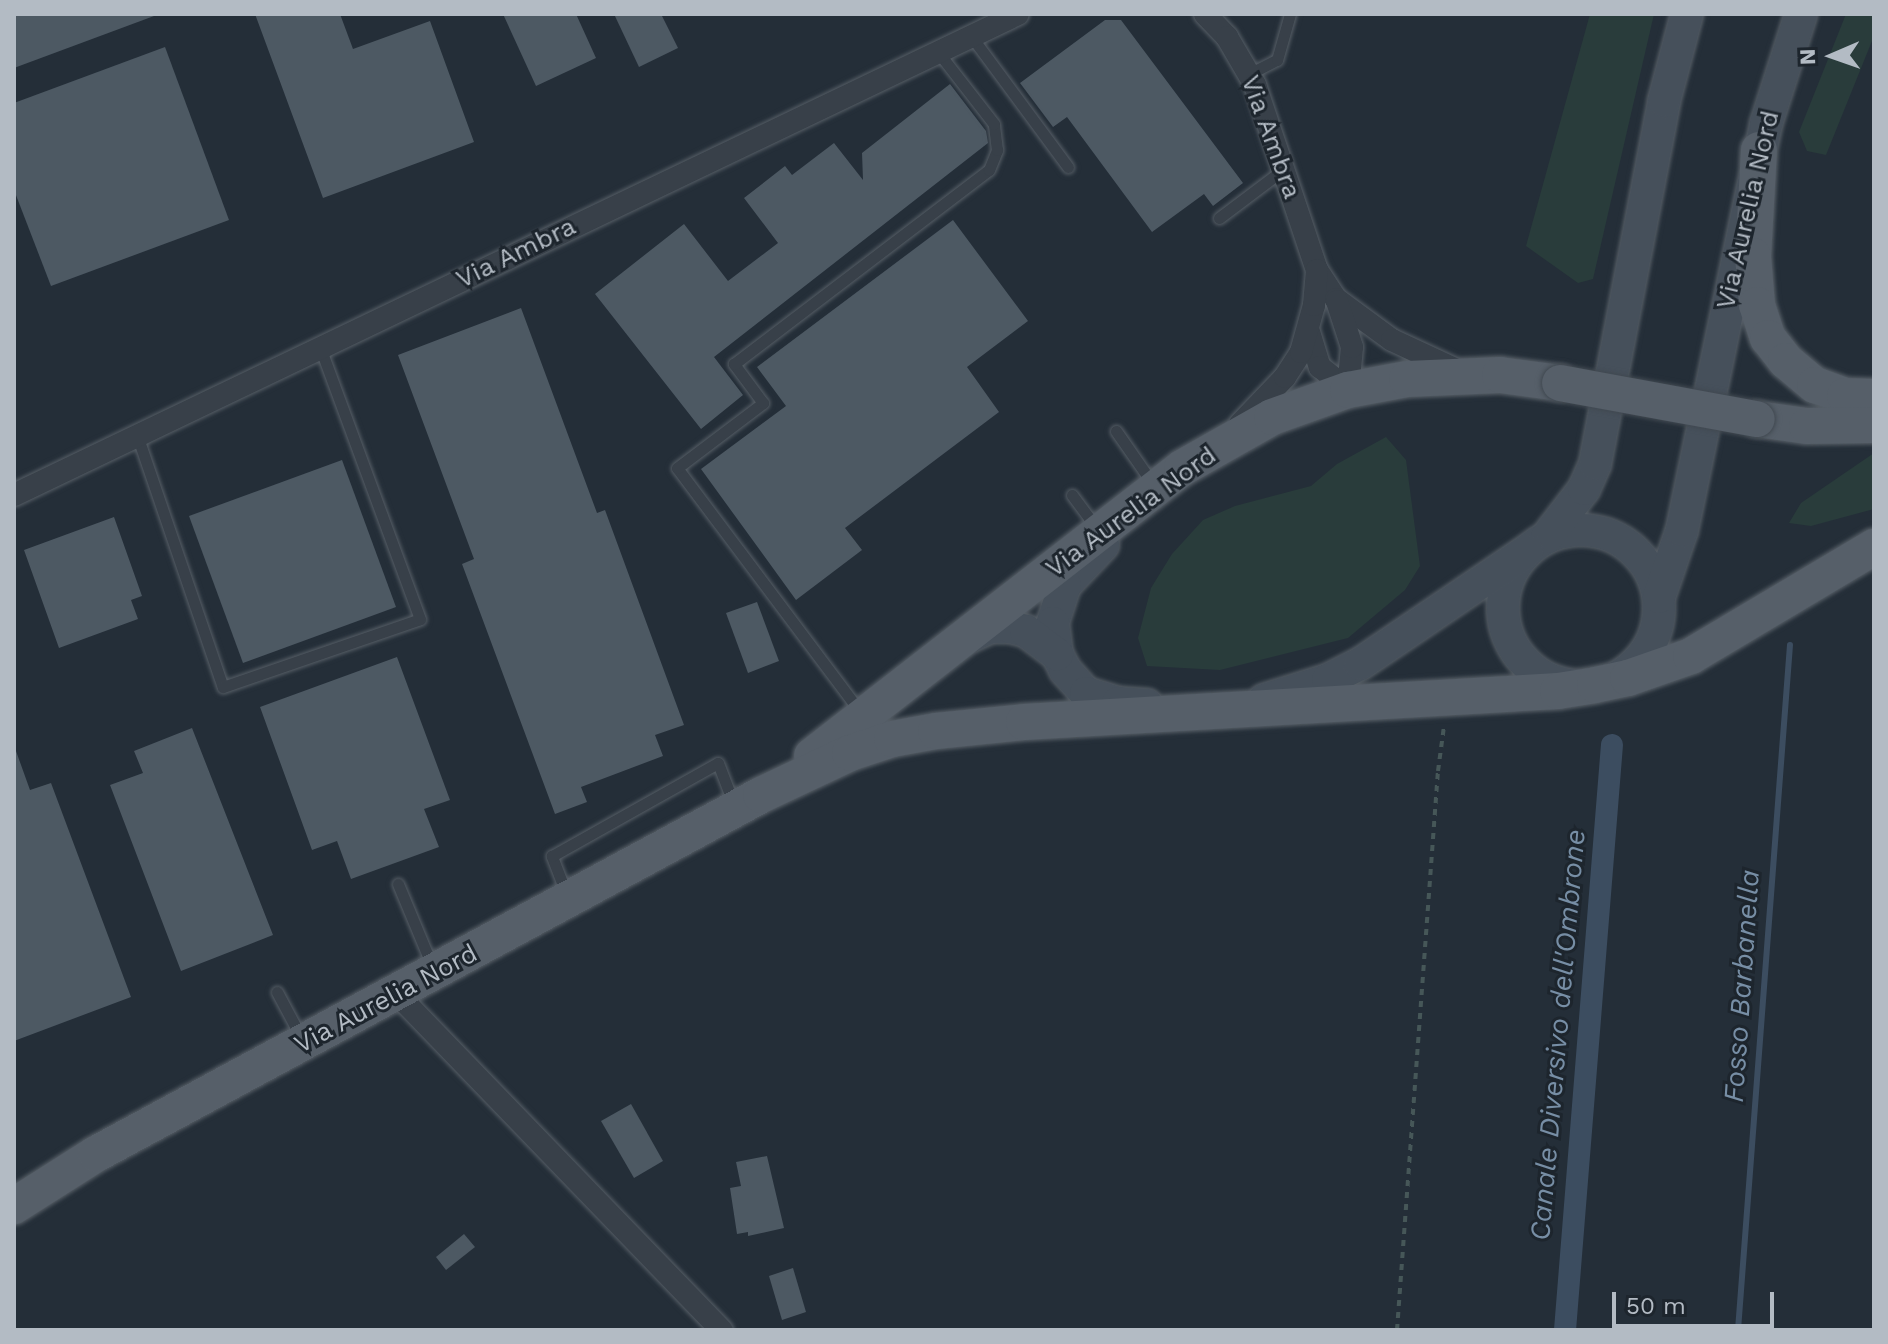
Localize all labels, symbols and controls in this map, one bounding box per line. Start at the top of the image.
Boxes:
north arrow [1792,16,1872,96]
text: N [1795,48,1820,65]
street label: Via Ambra [1234,70,1308,204]
street label: Via Aurelia Nord [1710,107,1786,313]
street label: Via Ambra [450,210,582,296]
street label: Via Aurelia Nord [1039,439,1223,585]
water label: Canale Diversivo dell'Ombrone [1523,828,1593,1242]
water label: Fosso Barbanella [1717,868,1767,1104]
street label: Via Aurelia Nord [288,937,484,1061]
scale bar [1616,1276,1778,1326]
text: 50 m [1626,1292,1686,1320]

